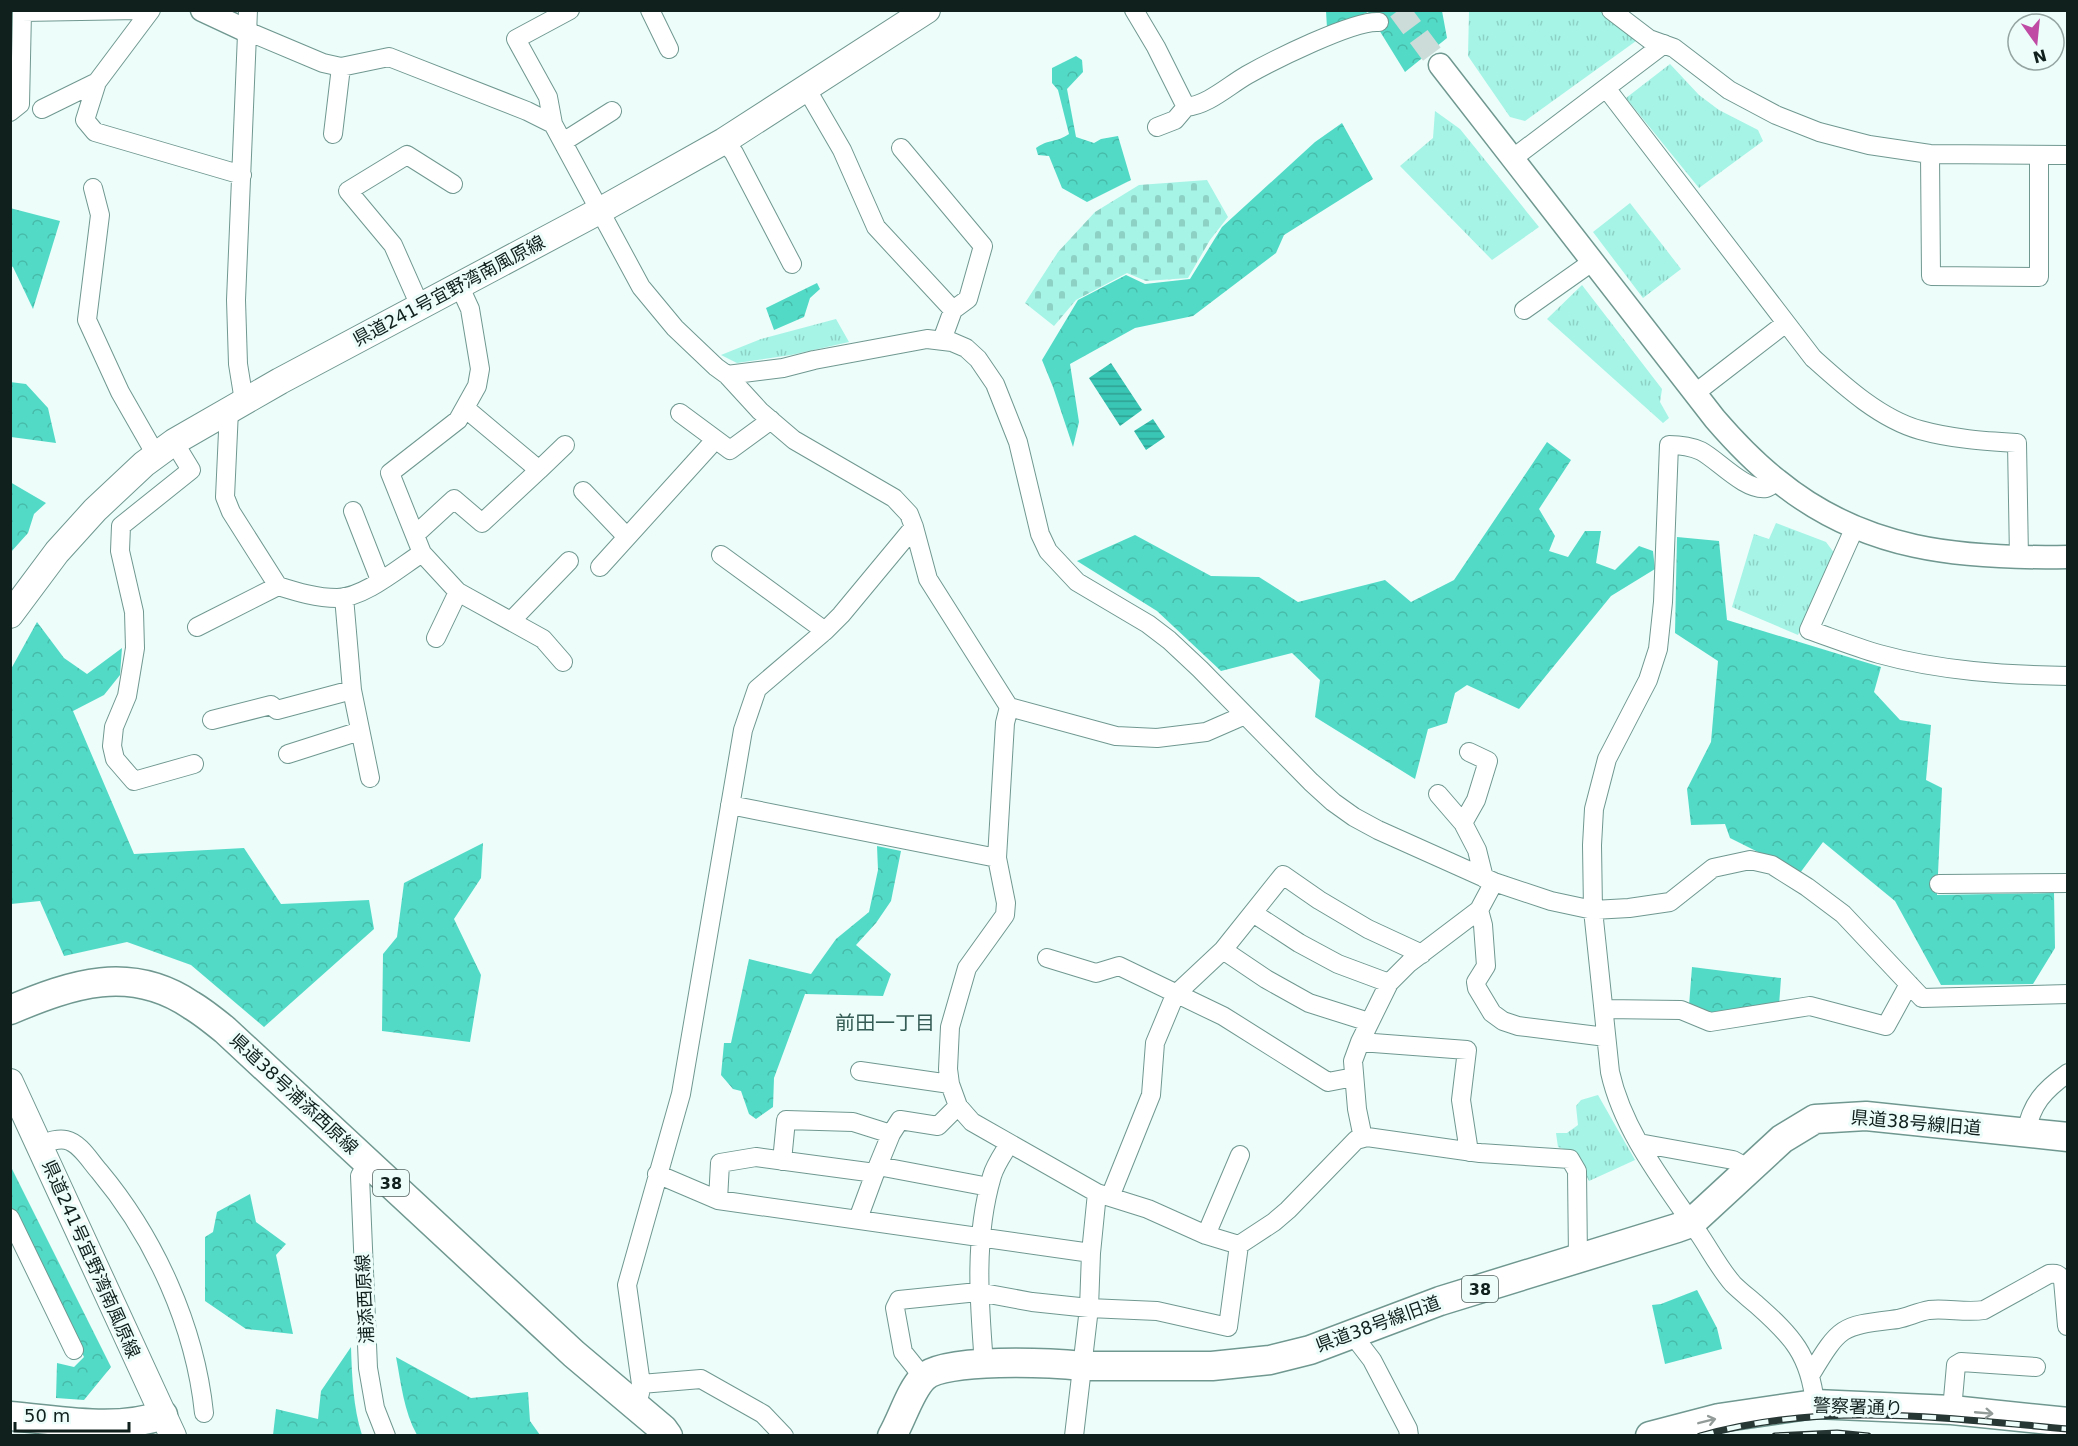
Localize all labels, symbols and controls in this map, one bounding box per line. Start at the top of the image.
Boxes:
north arrow [2006,12,2066,72]
text: N [2031,45,2049,67]
street label: 県道241号宜野湾南風原線 [349,231,548,350]
district label: 前田一丁目 [835,1011,935,1035]
street label: 県道38号浦添西原線 [226,1029,363,1158]
street label: 県道38号線旧道 [1850,1106,1982,1139]
street label: 県道241号宜野湾南風原線 [38,1157,145,1361]
road number: 38 [373,1170,409,1196]
street label: 浦添西原線 [352,1254,377,1345]
road number: 38 [1462,1276,1498,1302]
street label: 県道38号線旧道 [1313,1291,1443,1356]
street label: 警察署通り [1813,1394,1903,1419]
scale bar [15,1395,129,1433]
text: 50 m [24,1405,70,1426]
one-way arrow [1974,1408,1994,1419]
one-way arrow [1697,1414,1716,1426]

